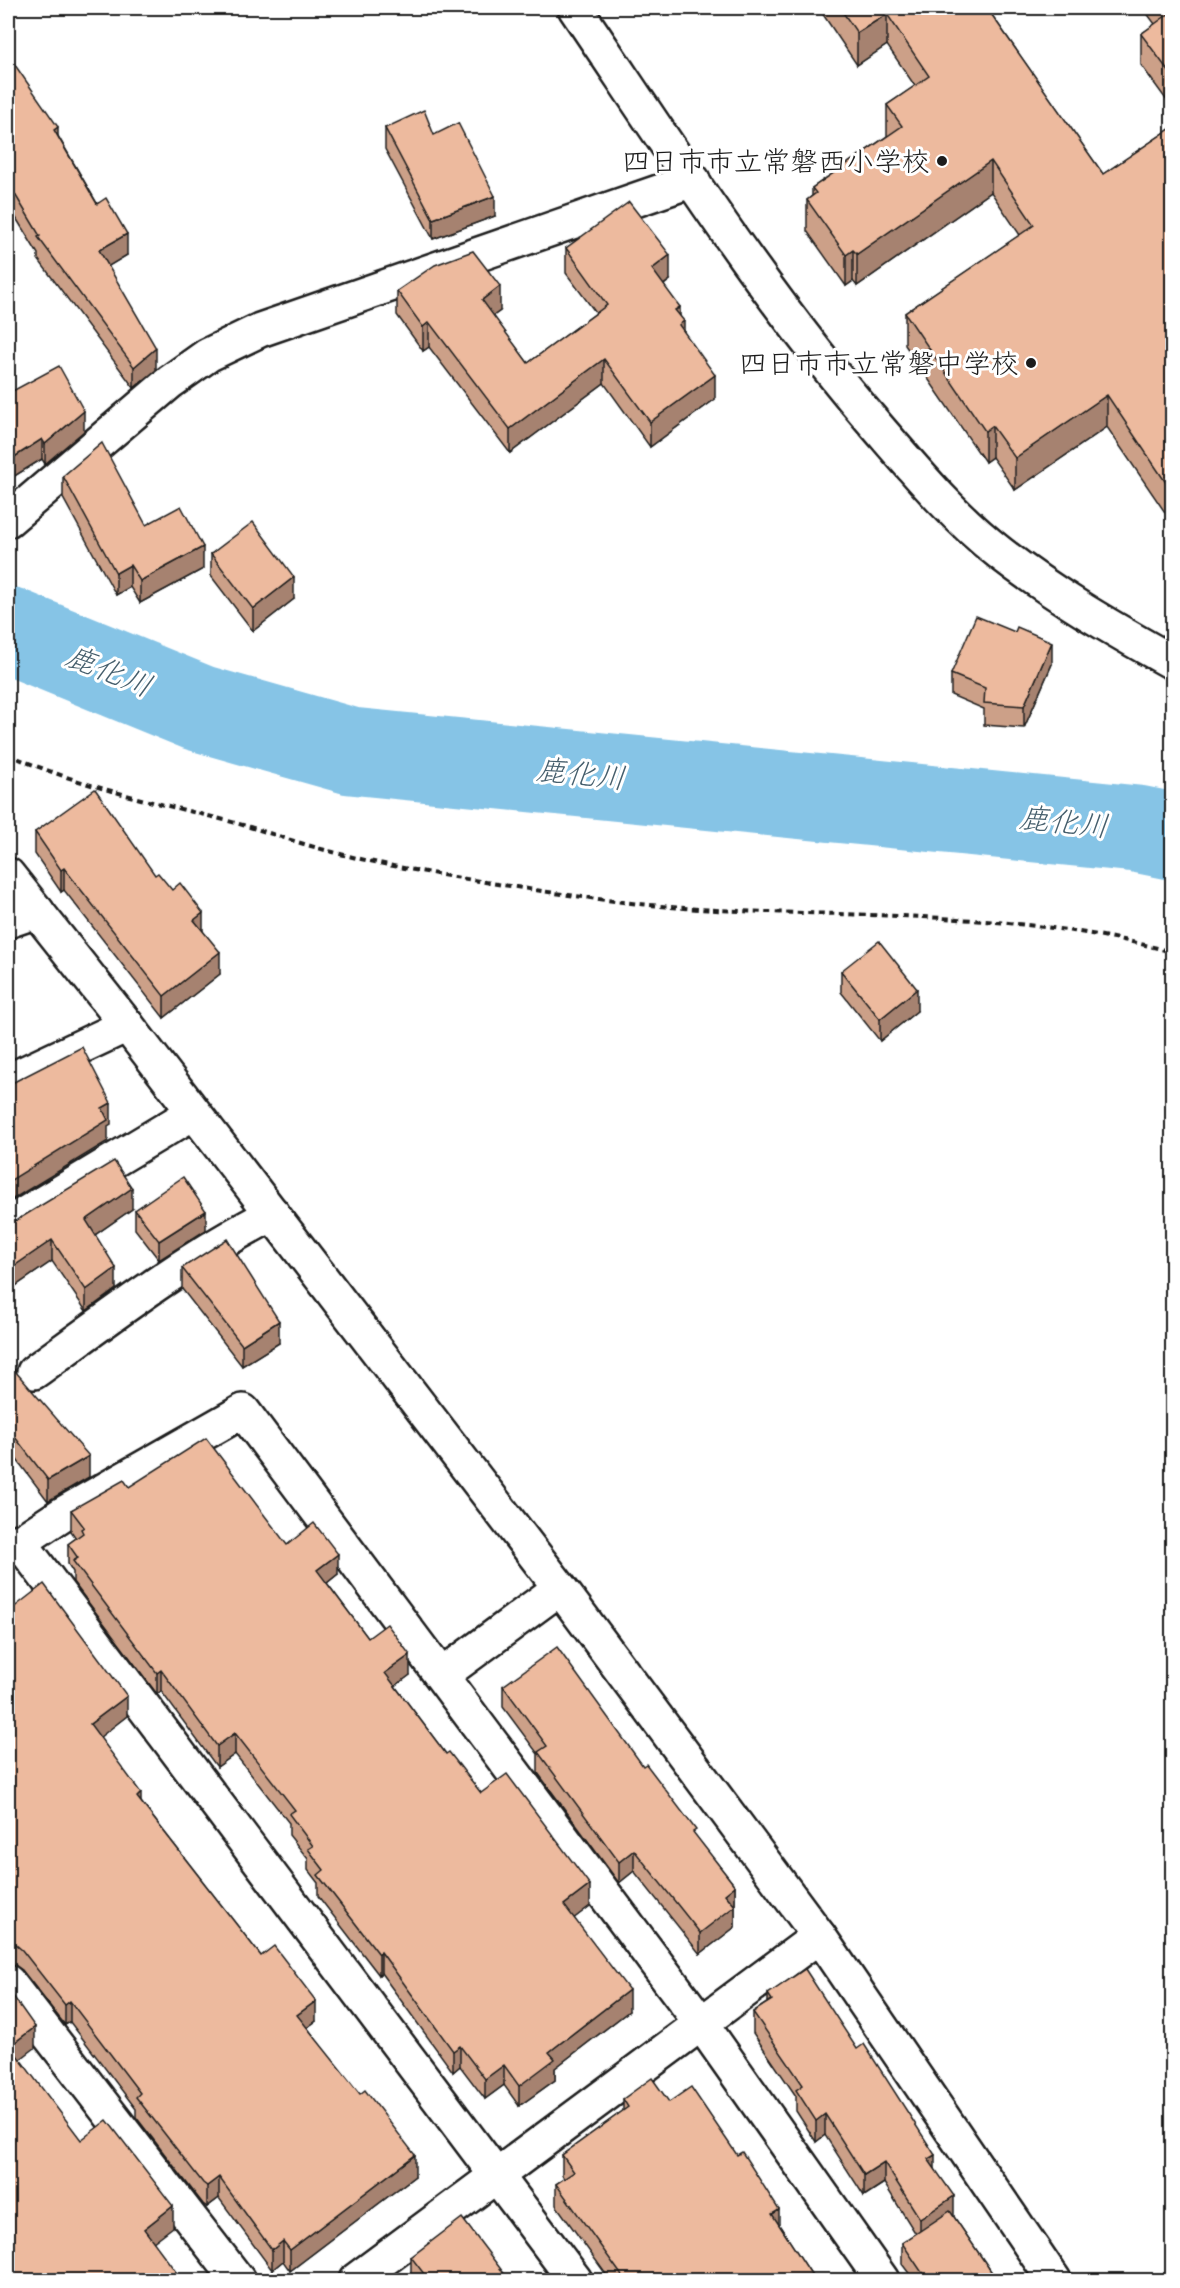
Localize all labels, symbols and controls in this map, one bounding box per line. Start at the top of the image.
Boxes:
place label: 四日市市立常磐西小学校 [622,144,930,179]
marker: 四日市市立常磐西小学校 [935,154,949,168]
place label: 四日市市立常磐中学校 [739,346,1019,381]
marker: 四日市市立常磐中学校 [1024,356,1038,370]
water label: 鹿化川 [60,637,158,705]
water label: 鹿化川 [534,750,628,798]
water label: 鹿化川 [1017,798,1111,846]

